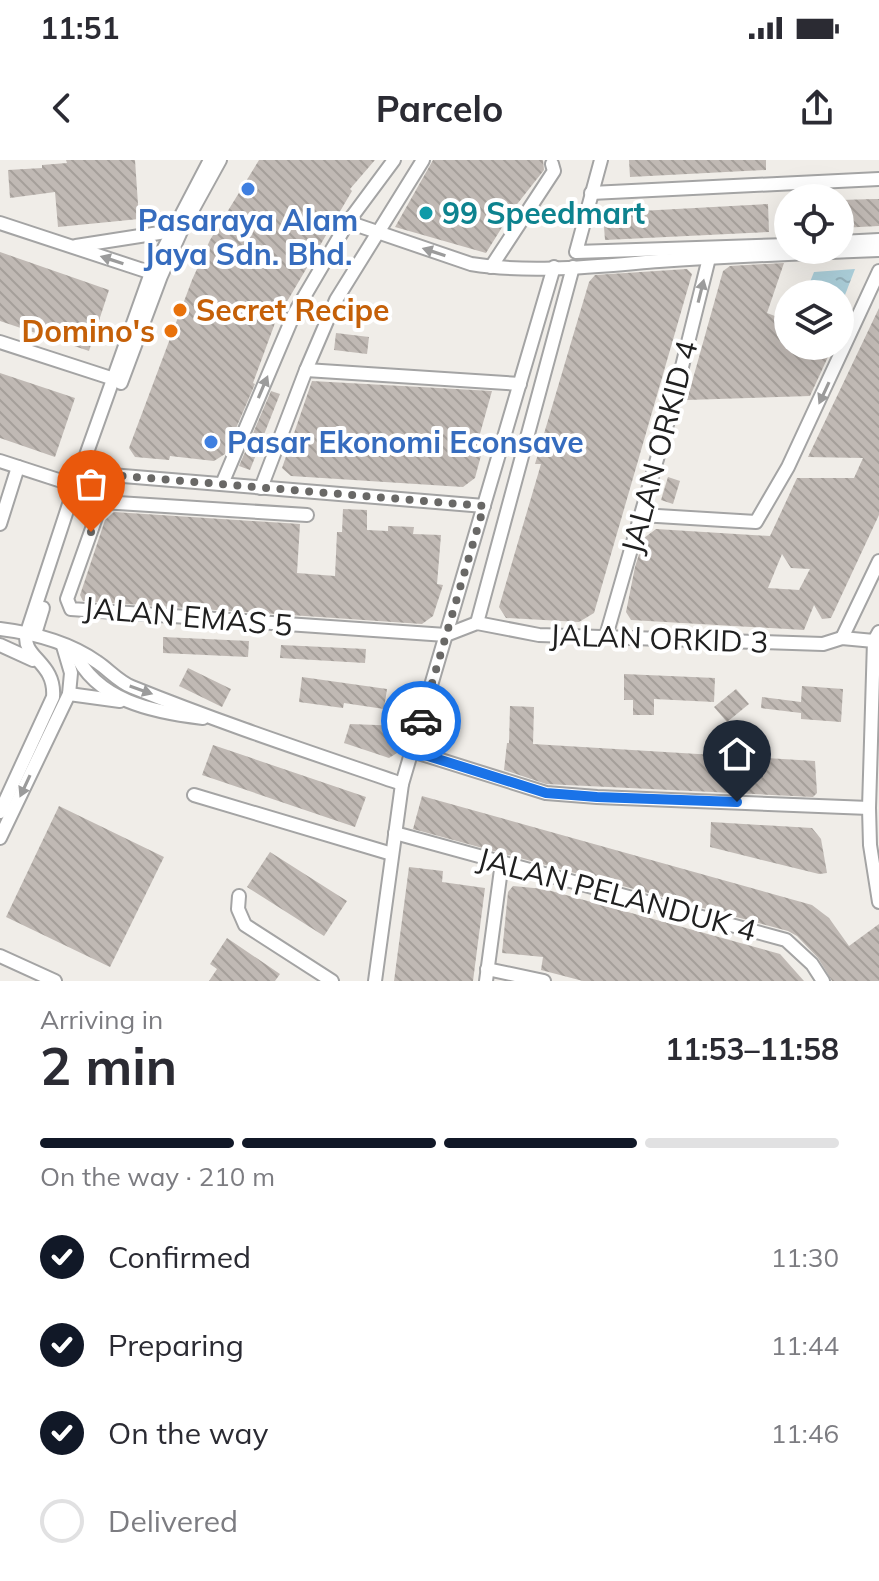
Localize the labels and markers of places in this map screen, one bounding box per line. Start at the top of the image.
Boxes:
marker: Pasaraya Alam Jaya Sdn. Bhd. [239,180,257,198]
place label: 99 Speedmart [442,194,645,232]
place label: Pasaraya Alam Jaya Sdn. Bhd. [138,201,358,273]
marker: 99 Speedmart [417,204,435,222]
place label: Secret Recipe [196,291,390,329]
marker: Secret Recipe [171,301,189,319]
place label: Domino's [21,312,155,350]
marker: Domino's [162,322,180,340]
place label: Pasar Ekonomi Econsave [227,423,584,461]
marker: Pasar Ekonomi Econsave [202,433,220,451]
pin [57,450,125,532]
pin [703,720,771,802]

